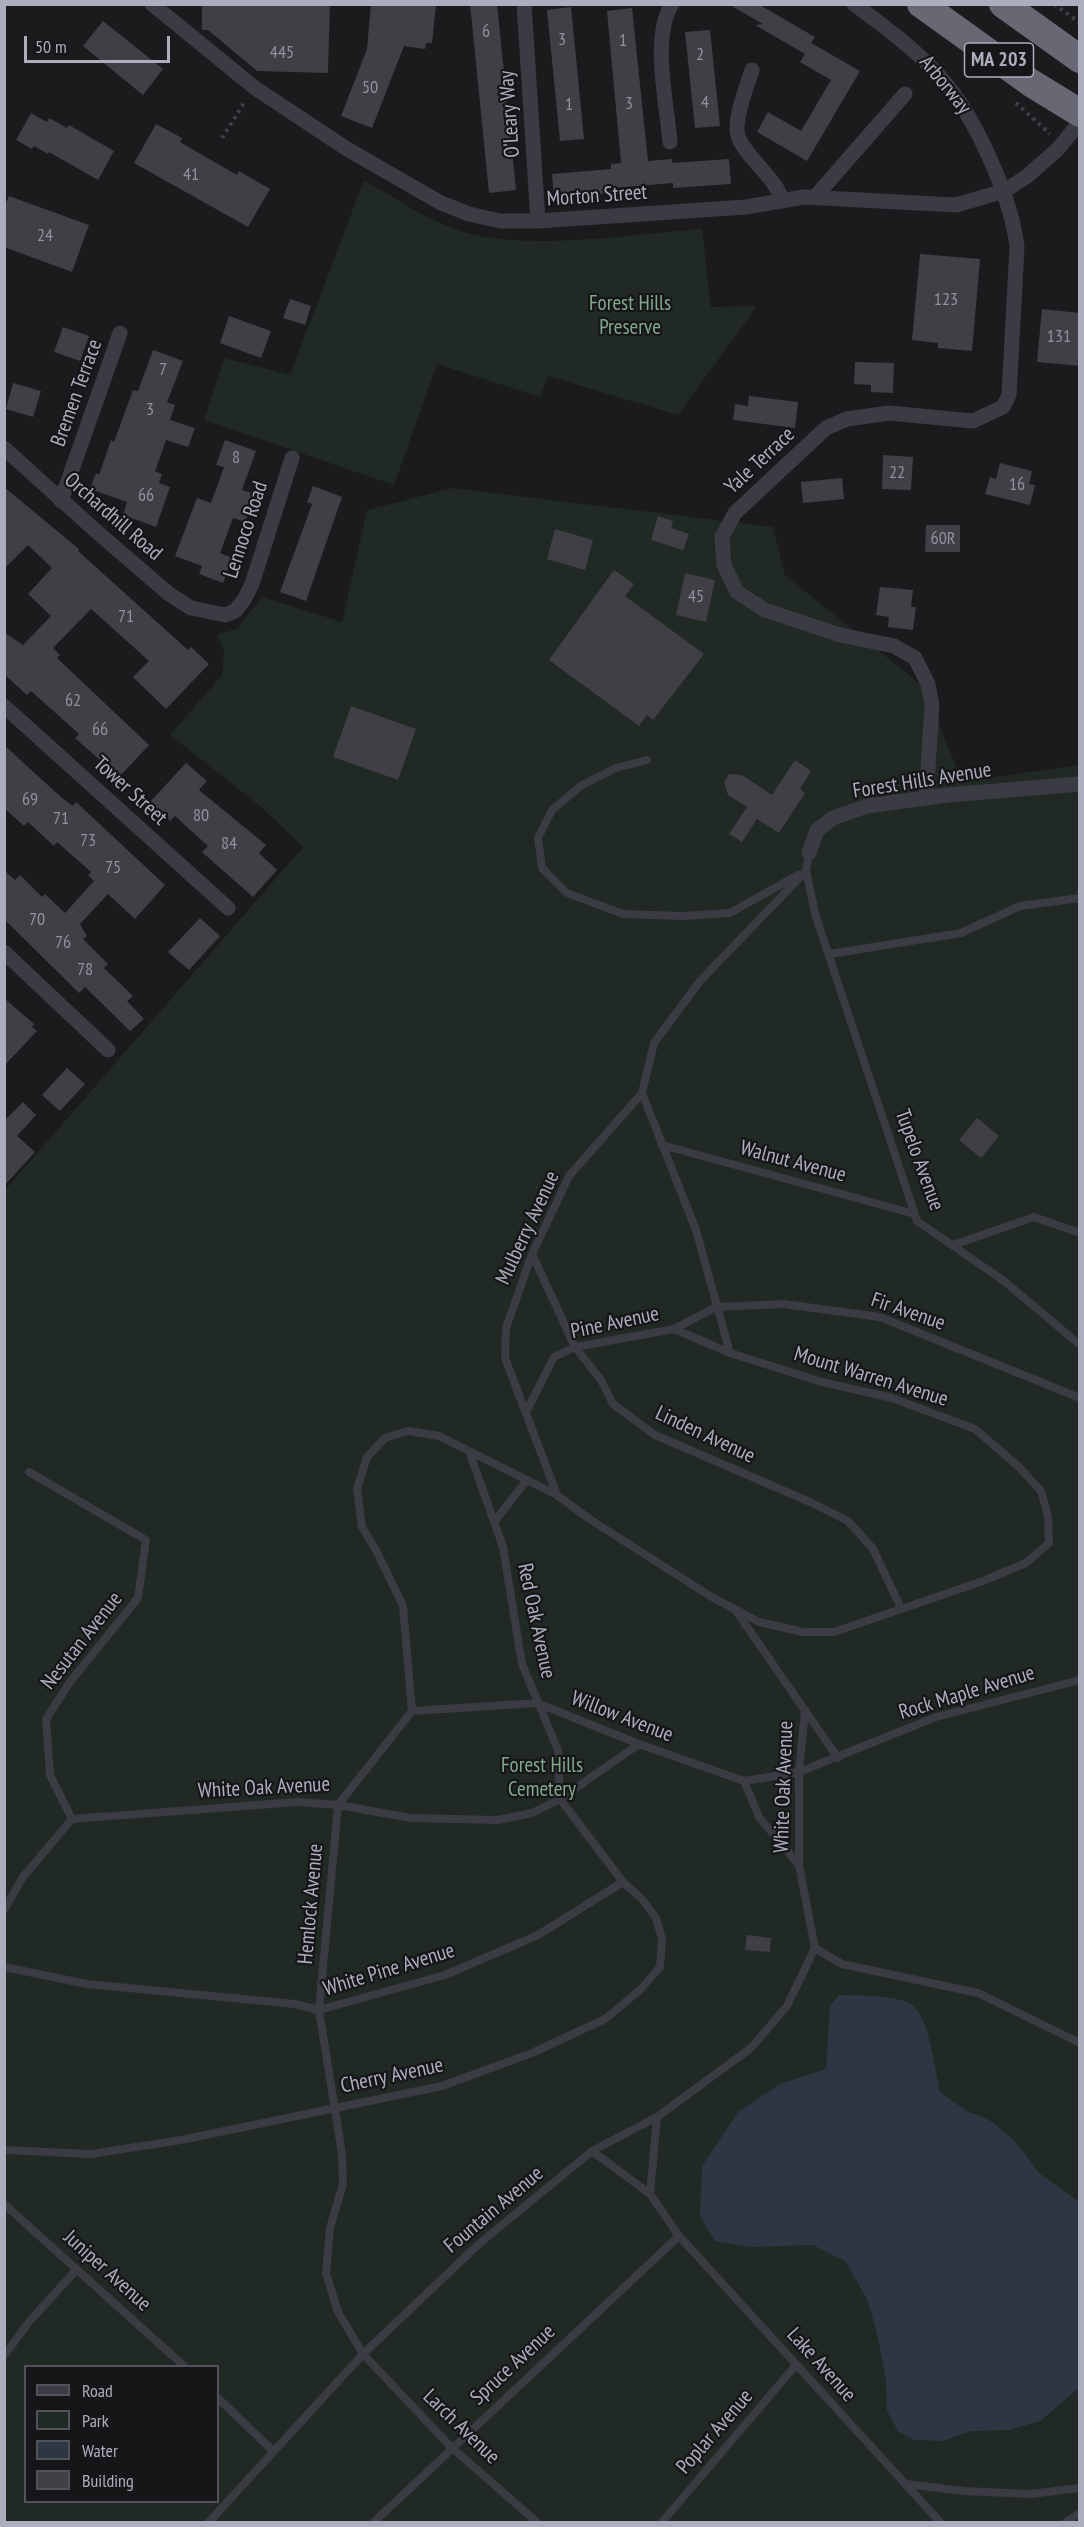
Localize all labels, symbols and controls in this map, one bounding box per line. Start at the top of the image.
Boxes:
house number: 6 [482,21,490,43]
scale bar [27,24,172,62]
house number: 3 [558,29,566,51]
house number: 1 [619,30,627,52]
text: 50 m [35,35,67,58]
house number: 445 [270,42,294,64]
road number: MA 203 [964,43,1034,77]
house number: 2 [696,44,704,66]
street label: Arborway [914,51,976,119]
street label: O'Leary Way [494,70,526,158]
house number: 50 [362,77,378,99]
house number: 4 [701,92,709,114]
house number: 3 [625,93,633,115]
house number: 1 [565,94,573,116]
house number: 41 [183,164,199,186]
street label: Morton Street [546,180,648,212]
house number: 24 [37,225,53,247]
house number: 123 [934,289,958,311]
park label: Forest Hills Preserve [589,291,671,341]
house number: 131 [1047,326,1071,348]
street label: Bremen Terrace [46,336,108,450]
house number: 7 [159,359,167,381]
house number: 3 [146,399,154,421]
street label: Yale Terrace [720,422,800,500]
house number: 8 [232,447,240,469]
house number: 22 [889,462,905,484]
street label: Orchardhill Road [59,468,167,566]
house number: 16 [1009,474,1025,496]
street label: Lennoco Road [218,478,274,582]
house number: 66 [138,485,154,507]
house number: 60R [931,528,955,550]
house number: 45 [688,586,704,608]
house number: 71 [118,606,134,628]
house number: 62 [65,690,81,712]
house number: 66 [92,719,108,741]
street label: Tower Street [88,751,172,831]
street label: Forest Hills Avenue [851,758,993,804]
house number: 69 [22,789,38,811]
house number: 80 [193,805,209,827]
house number: 71 [53,808,69,830]
house number: 73 [80,830,96,852]
house number: 84 [221,833,237,855]
house number: 75 [105,857,121,879]
house number: 70 [29,909,45,931]
house number: 76 [55,932,71,954]
house number: 78 [77,959,93,981]
street label: Tupelo Avenue [889,1106,949,1214]
street label: Walnut Avenue [737,1136,849,1188]
street label: Mulberry Avenue [491,1167,565,1289]
street label: Fir Avenue [868,1288,948,1336]
street label: Pine Avenue [569,1301,661,1345]
street label: Mount Warren Avenue [791,1342,951,1412]
street label: Linden Avenue [651,1401,759,1469]
street label: Red Oak Avenue [512,1561,560,1681]
street label: Nesutan Avenue [36,1587,128,1695]
street label: Rock Maple Avenue [896,1660,1038,1726]
street label: Willow Avenue [567,1686,677,1748]
street label: White Oak Avenue [769,1720,799,1854]
park label: Forest Hills Cemetery [501,1753,583,1803]
street label: White Oak Avenue [197,1772,331,1804]
street label: Hemlock Avenue [293,1843,329,1965]
street label: White Pine Avenue [320,1938,458,2002]
street label: Cherry Avenue [338,2053,446,2099]
street label: Fountain Avenue [439,2161,549,2259]
street label: Juniper Avenue [58,2225,156,2317]
street label: Spruce Avenue [466,2320,560,2410]
street label: Lake Avenue [781,2323,861,2407]
legend [24,2365,219,2503]
text: Road [82,2379,113,2402]
street label: Larch Avenue [417,2384,505,2470]
street label: Poplar Avenue [671,2385,759,2479]
text: Park [82,2409,109,2432]
text: Water [82,2439,118,2462]
text: Building [82,2469,134,2492]

